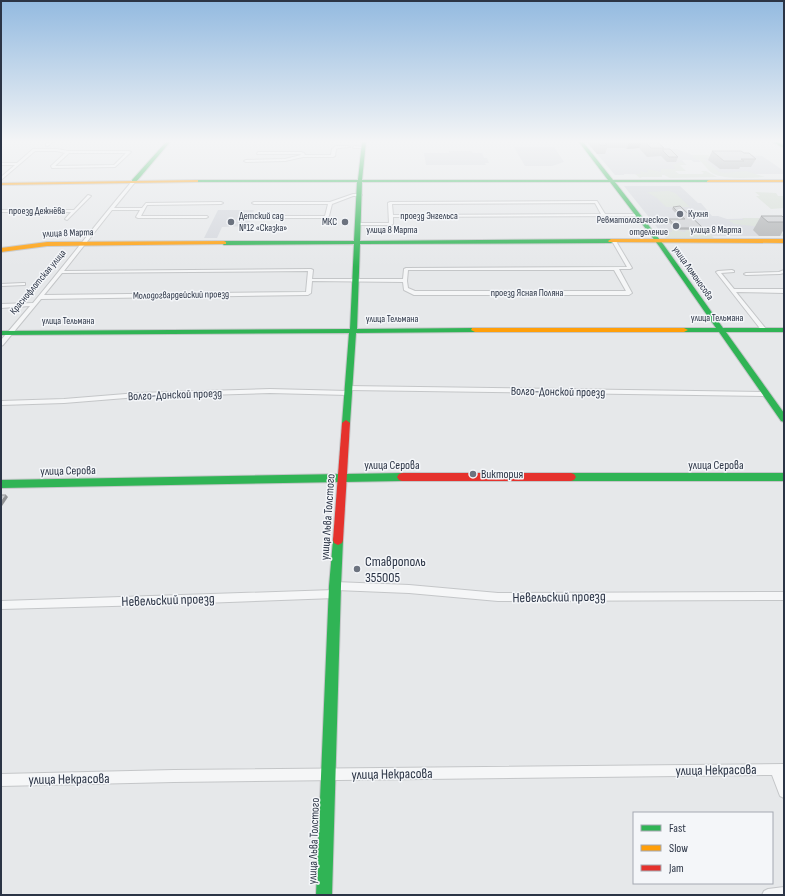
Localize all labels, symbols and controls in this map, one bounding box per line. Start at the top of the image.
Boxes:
street label: проезд Дежнёва [9,205,65,217]
place label: Кухня [688,208,708,220]
marker: Кухня [675,209,685,219]
place label: Детский сад №12 «Сказка» [239,210,287,234]
street label: проезд Энгельса [400,210,458,222]
place label: Ревматологическое отделение [597,214,668,238]
place label: МКС [322,216,337,228]
marker: Детский сад №12 «Сказка» [226,217,236,227]
marker: МКС [340,217,350,227]
marker: Ревматологическое отделение [671,221,681,231]
street label: улица 8 Марта [366,224,418,236]
street label: улица 8 Марта [690,224,742,236]
street label: улица 8 Марта [42,226,94,240]
street label: улица Ломоносова [670,244,716,302]
street label: Краснофлотская улица [7,247,69,317]
street label: проезд Ясная Поляна [491,287,564,299]
street label: Молодогвардейский проезд [133,288,229,302]
street label: улица Тельмана [691,312,743,324]
street label: улица Тельмана [366,313,418,325]
street label: улица Тельмана [42,315,94,327]
street label: Волго-Донской проезд [511,384,605,400]
street label: Волго-Донской проезд [128,386,222,404]
street label: улица Серова [364,458,420,473]
street label: улица Серова [688,458,744,473]
street label: улица Серова [40,463,96,479]
place label: Виктория [481,467,524,482]
marker: Виктория [468,469,478,479]
street label: улица Льва Толстого [317,473,339,561]
place label: Ставрополь 355005 [365,553,426,586]
marker: Ставрополь 355005 [352,564,362,574]
street label: Невельский проезд [512,588,606,606]
street label: Невельский проезд [121,590,215,610]
street label: улица Некрасова [675,761,757,779]
street label: улица Некрасова [351,765,433,783]
street label: улица Некрасова [28,770,110,788]
street label: улица Льва Толстого [305,797,323,885]
legend [633,812,773,884]
text: Fast [669,821,686,836]
text: Slow [669,841,688,856]
text: Jam [668,861,684,876]

